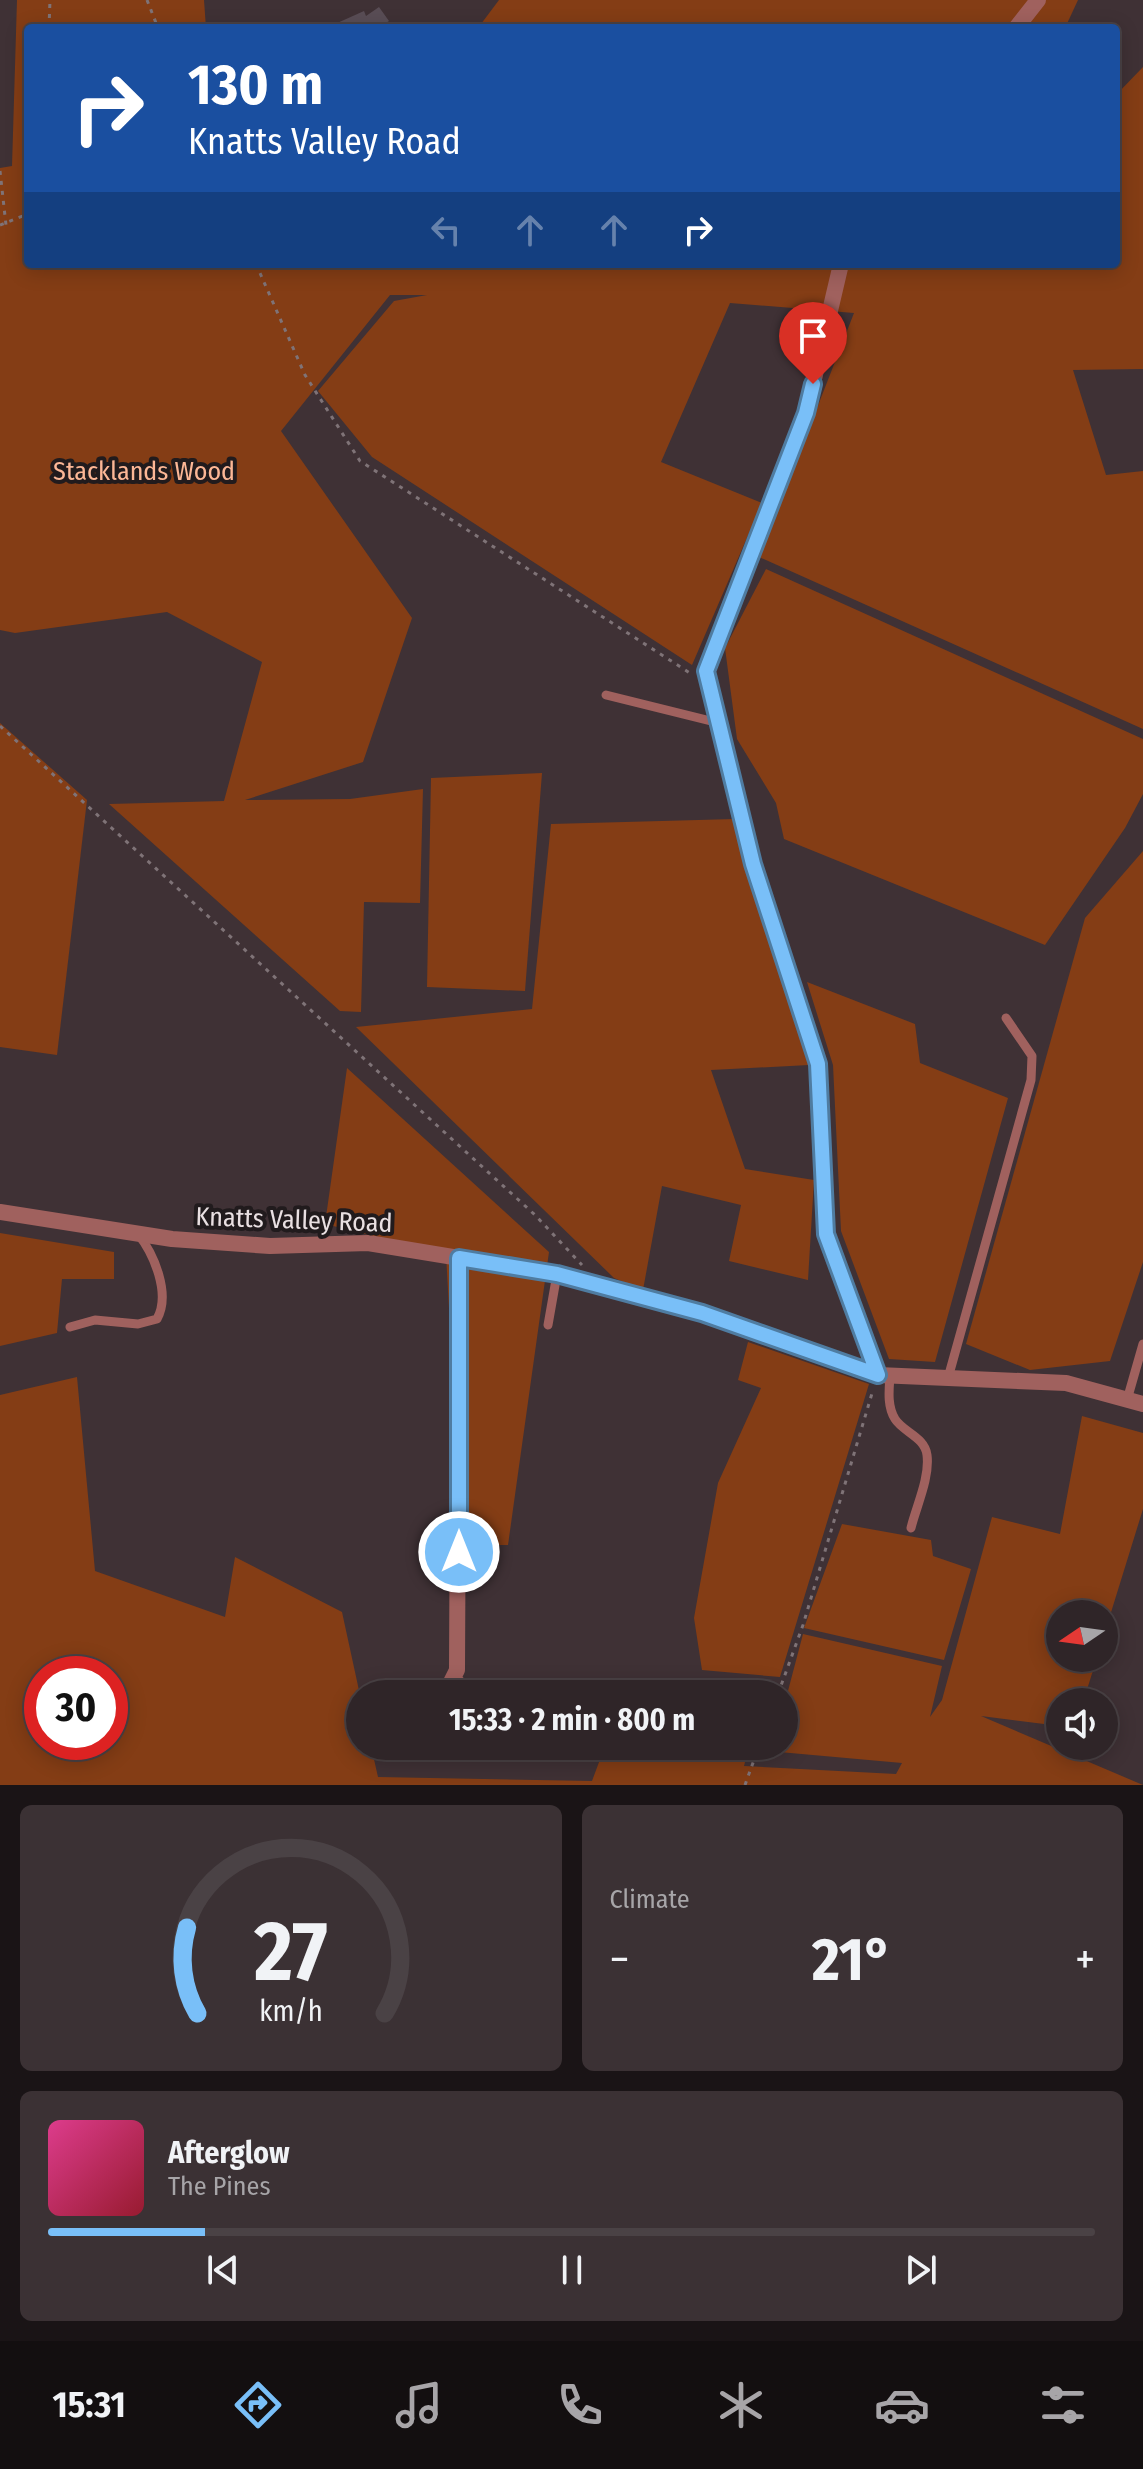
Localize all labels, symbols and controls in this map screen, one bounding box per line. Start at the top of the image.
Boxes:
text: 130 m [188,52,323,119]
icon: right [56,56,160,160]
text: Knatts Valley Road [188,120,461,164]
icon: left [424,208,468,252]
icon: ahead [508,208,552,252]
icon: ahead [592,208,636,252]
icon: right [676,208,720,252]
pin [779,302,847,384]
icon: arrive [791,314,835,358]
park label: Stacklands Wood [53,456,235,487]
street label: Knatts Valley Road [195,1201,393,1239]
position arrow [417,1510,501,1594]
north arrow [1046,1600,1118,1672]
map controls [1046,1600,1118,1760]
speed limit sign: 30 [24,1656,128,1760]
button: sound [1046,1688,1118,1760]
text: 15:33 · 2 min · 800 m [449,1702,695,1738]
text: Climate [610,1884,690,1915]
text: 27 [253,1902,328,2002]
text: 21° [812,1924,892,1996]
text: − [610,1933,629,1986]
text: + [1075,1933,1095,1986]
text: km/h [259,1994,323,2029]
text: Afterglow [168,2135,290,2171]
text: The Pines [168,2171,271,2202]
icon: previous [201,2248,245,2292]
icon: pause [550,2248,594,2292]
icon: next [899,2248,943,2292]
icon: directions [230,2377,286,2433]
icon: music [391,2377,447,2433]
icon: phone [552,2377,608,2433]
icon: climate [713,2377,769,2433]
icon: car [874,2377,930,2433]
icon: filters [1035,2377,1091,2433]
text: 15:31 [52,2383,126,2427]

